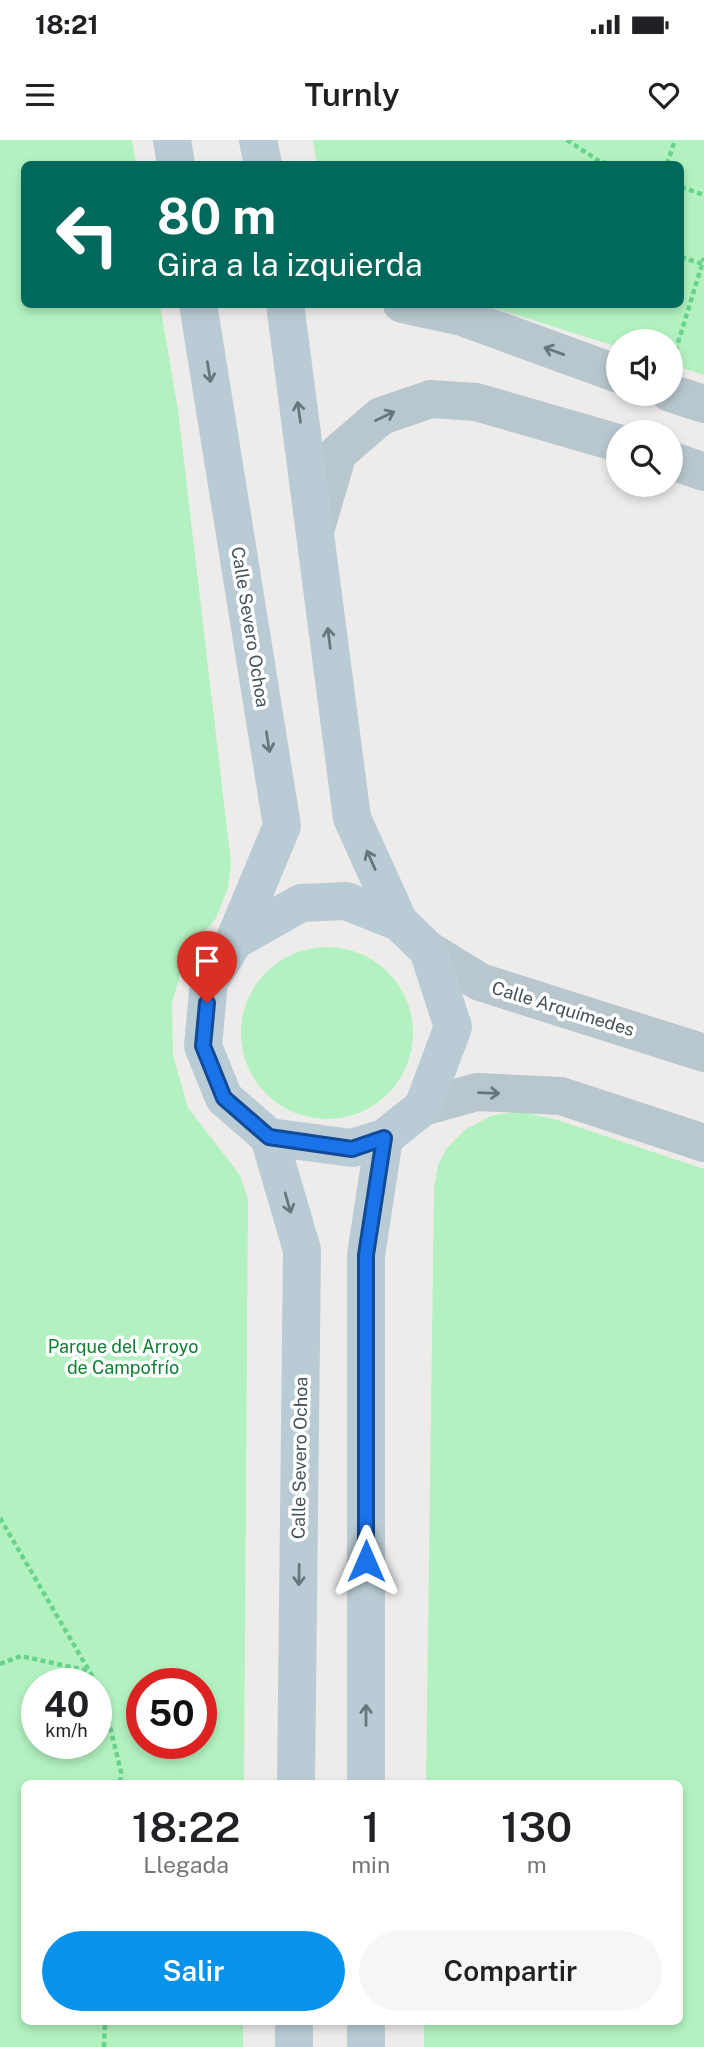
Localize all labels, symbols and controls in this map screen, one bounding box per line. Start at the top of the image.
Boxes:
text: 18:21 [35,9,99,40]
icon: menu [21,76,59,114]
text: Turnly [304,76,400,113]
icon: heart [645,76,683,114]
text: 80 m [157,187,276,245]
icon: left [42,189,133,280]
text: Gira a la izquierda [157,246,423,283]
map controls [606,329,683,497]
button: sound [606,329,683,406]
one-way arrow [543,343,565,356]
one-way arrow [203,360,216,383]
one-way arrow [293,402,306,424]
one-way arrow [375,409,396,422]
button: search [606,420,683,497]
street label: Calle Severo Ochoa [227,545,274,709]
one-way arrow [322,627,335,650]
one-way arrow [262,730,275,753]
one-way arrow [364,850,377,871]
pin [177,931,237,1003]
icon: arrive [188,942,226,980]
street label: Calle Arquímedes [489,977,637,1040]
one-way arrow [477,1087,500,1100]
one-way arrow [282,1191,295,1213]
park label: Parque del Arroyo de Campofrío [48,1336,198,1378]
street label: Calle Severo Ochoa [288,1377,311,1539]
position arrow [329,1524,403,1598]
one-way arrow [292,1563,305,1586]
speed limit sign: 50 [126,1668,217,1759]
text: 40 [44,1684,89,1725]
one-way arrow [359,1704,373,1727]
text: km/h [45,1720,88,1741]
text: 18:22 [132,1802,240,1851]
text: 1 [362,1802,380,1851]
text: 130 [501,1802,572,1851]
text: Llegada [143,1851,229,1878]
text: min [351,1851,390,1878]
text: m [527,1851,547,1878]
button: Salir [42,1931,345,2011]
button: Compartir [359,1931,662,2011]

